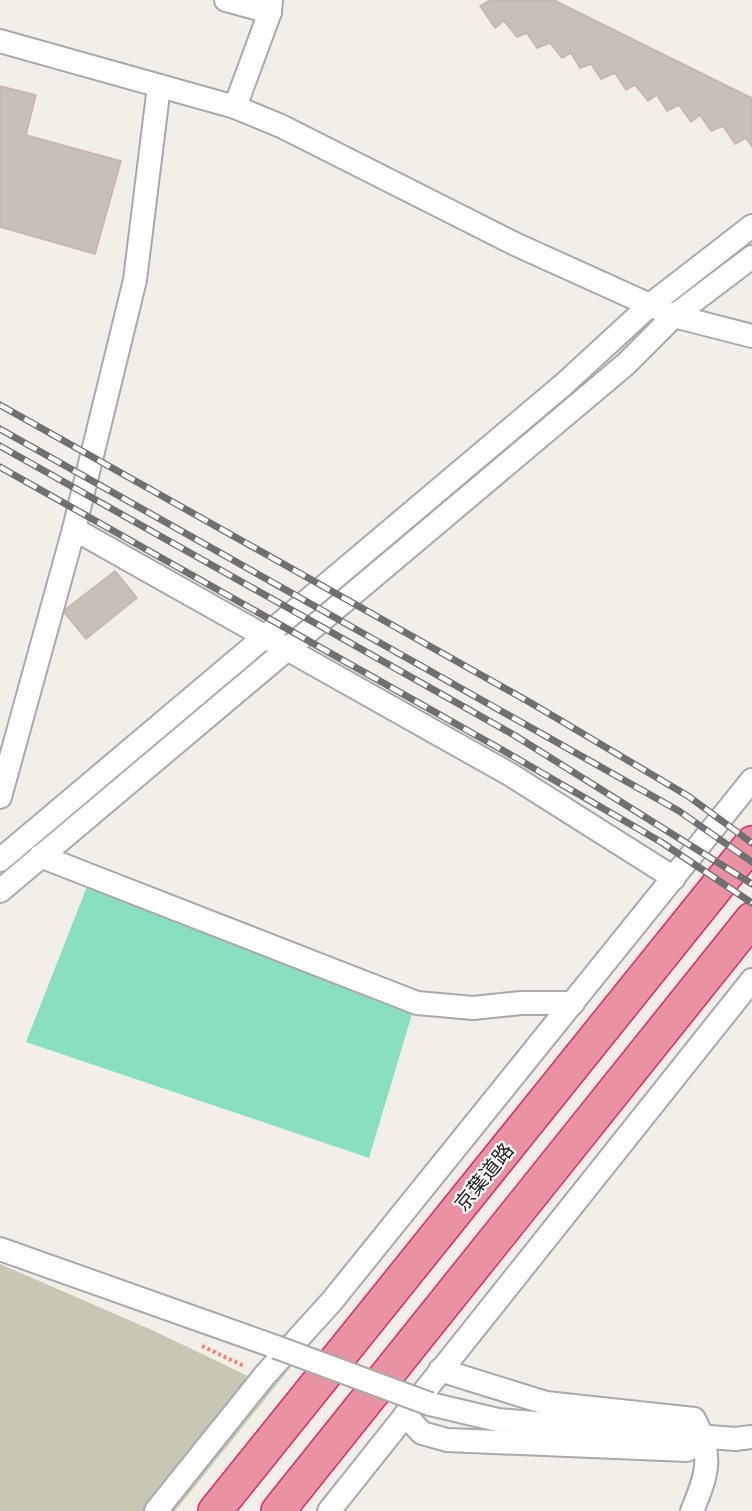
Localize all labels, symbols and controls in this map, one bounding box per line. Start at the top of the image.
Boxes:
street label: 京葉道路 [450,1139,518,1215]

